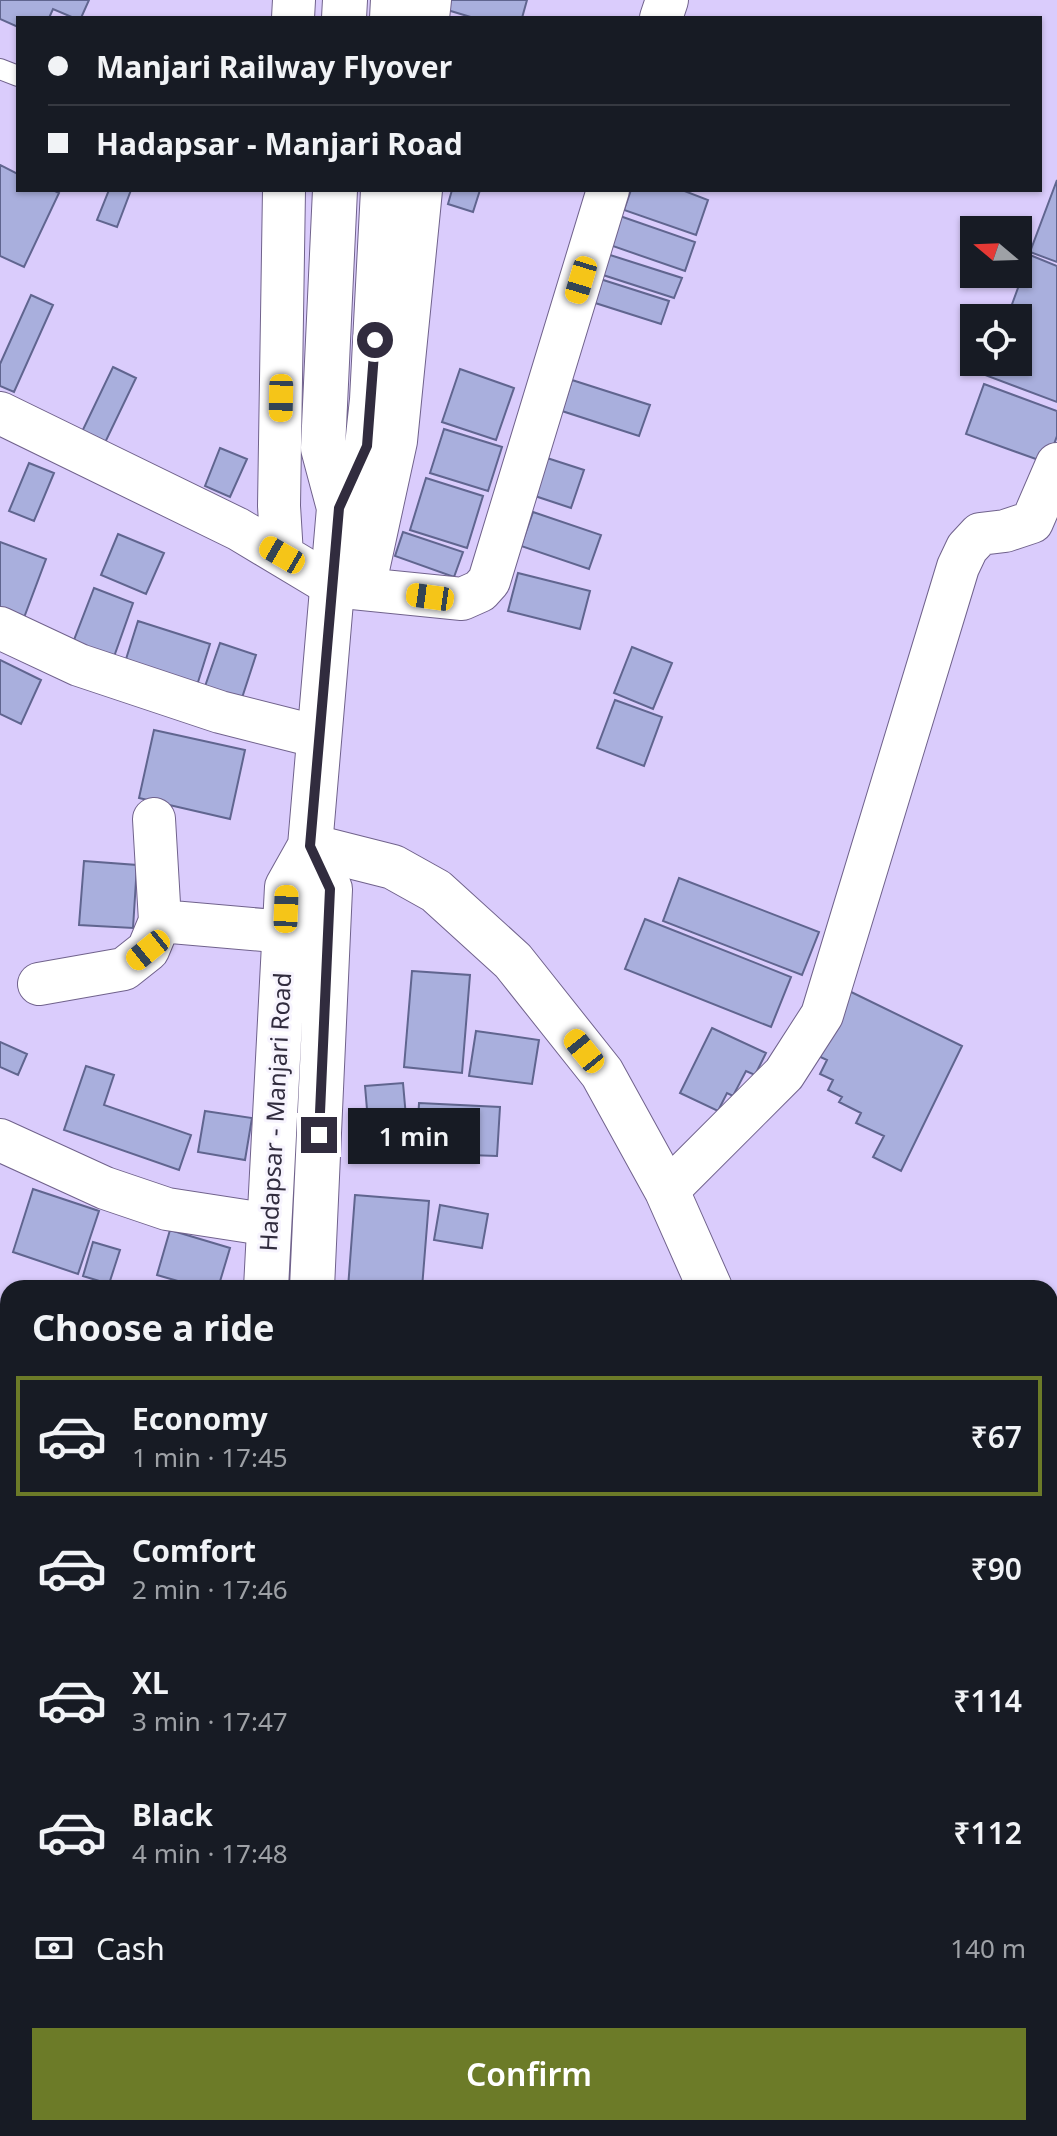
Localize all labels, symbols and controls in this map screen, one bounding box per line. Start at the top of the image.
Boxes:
text: Manjari Railway Flyover [96,46,452,87]
text: Hadapsar - Manjari Road [96,123,463,164]
north arrow [960,216,1032,288]
map controls [960,216,1032,376]
car [563,254,599,306]
button: locate [960,304,1032,376]
route start [357,322,393,358]
car [269,374,293,422]
car [255,533,309,577]
car [405,582,455,612]
car [273,885,299,933]
car [122,926,174,974]
street label: Hadapsar - Manjari Road [251,972,298,1252]
car [560,1025,608,1077]
callout: 1 min [347,1107,479,1163]
route end [301,1117,337,1153]
text: 1 min [379,1118,449,1154]
text: Choose a ride [32,1303,274,1352]
text: Economy [132,1398,268,1439]
icon: car [36,1400,108,1472]
text: ₹67 [971,1416,1022,1457]
text: 1 min · 17:45 [132,1439,288,1475]
text: Comfort [132,1530,256,1571]
icon: car [36,1532,108,1604]
text: ₹90 [971,1548,1022,1589]
text: 2 min · 17:46 [132,1571,288,1607]
text: XL [132,1662,169,1703]
icon: car [36,1664,108,1736]
text: ₹114 [953,1680,1022,1721]
text: 3 min · 17:47 [132,1703,288,1739]
text: Black [132,1794,213,1835]
icon: car [36,1796,108,1868]
text: ₹112 [953,1812,1022,1853]
text: 4 min · 17:48 [132,1835,288,1871]
icon: cash [32,1926,76,1970]
text: Cash [96,1928,165,1969]
text: 140 m [950,1930,1026,1966]
button: Confirm [32,2028,1026,2120]

